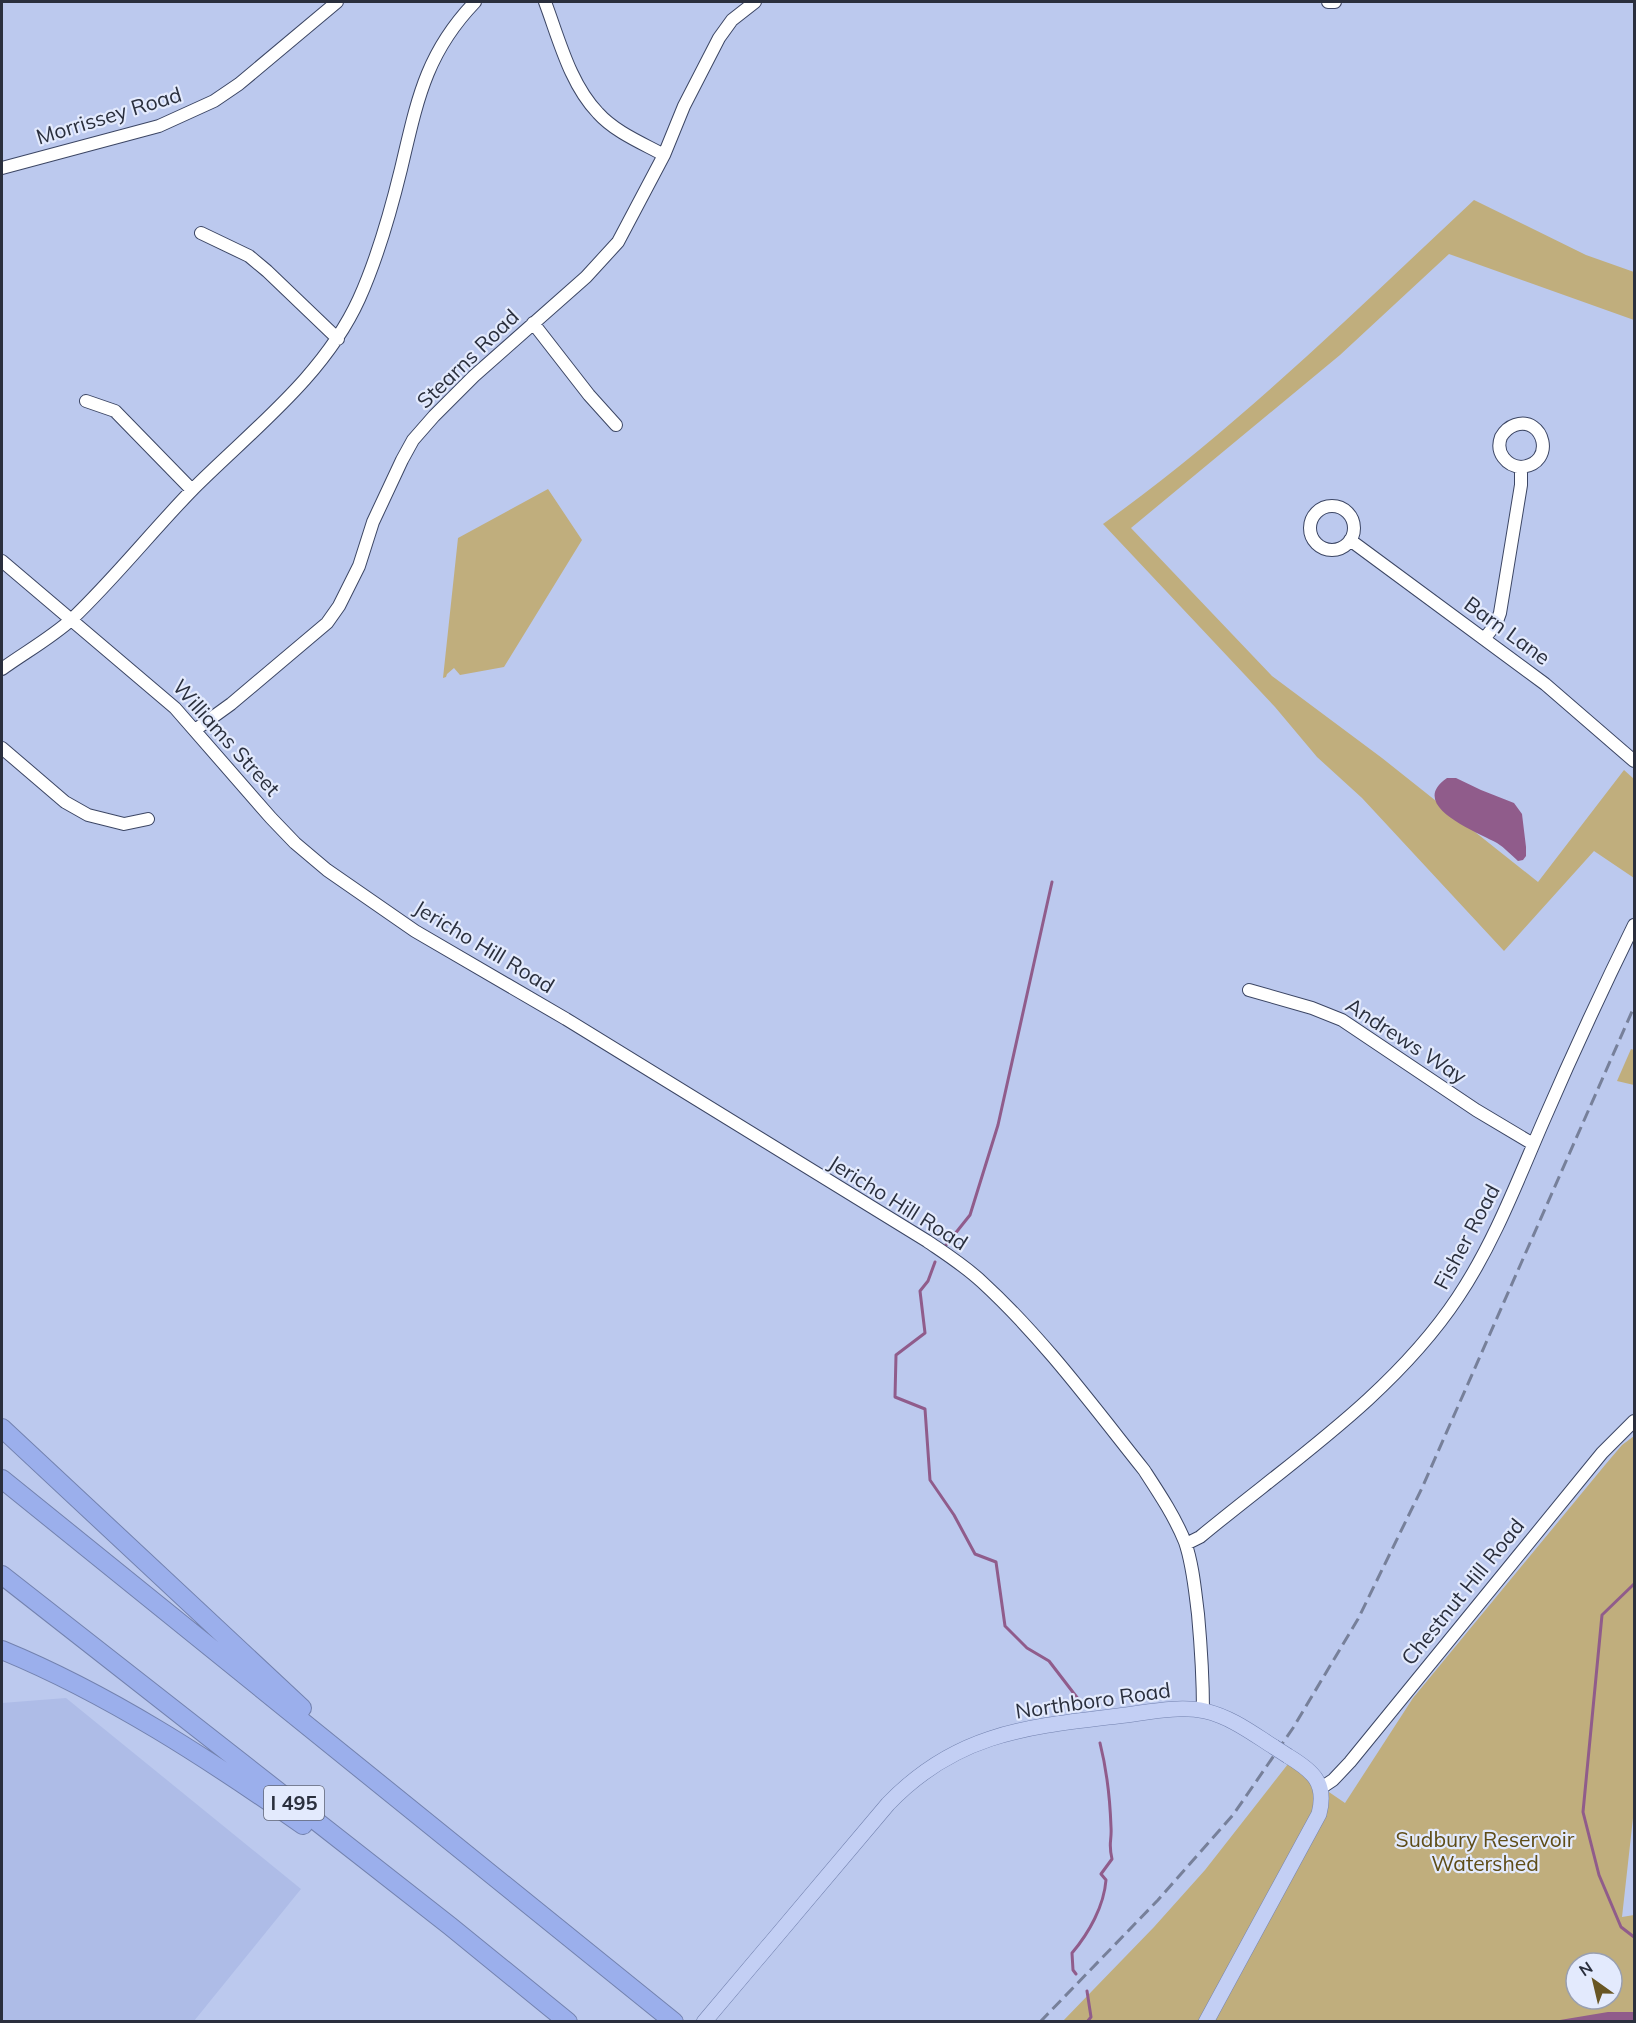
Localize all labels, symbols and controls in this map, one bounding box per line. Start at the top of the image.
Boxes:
street label: Morrissey Road [33,81,184,149]
street label: Stearns Road [411,303,524,413]
street label: Barn Lane [1459,590,1556,670]
street label: Williams Street [167,674,286,801]
street label: Jericho Hill Road [410,894,559,998]
street label: Andrews Way [1341,991,1472,1089]
street label: Jericho Hill Road [824,1149,973,1255]
street label: Fisher Road [1428,1179,1505,1294]
street label: Chestnut Hill Road [1395,1513,1529,1670]
street label: Northboro Road [1014,1676,1172,1724]
road number: I 495 [264,1786,324,1820]
park label: Sudbury Reservoir Watershed [1396,1826,1575,1876]
north arrow [1564,1951,1624,2011]
text: N [1575,1957,1596,1980]

